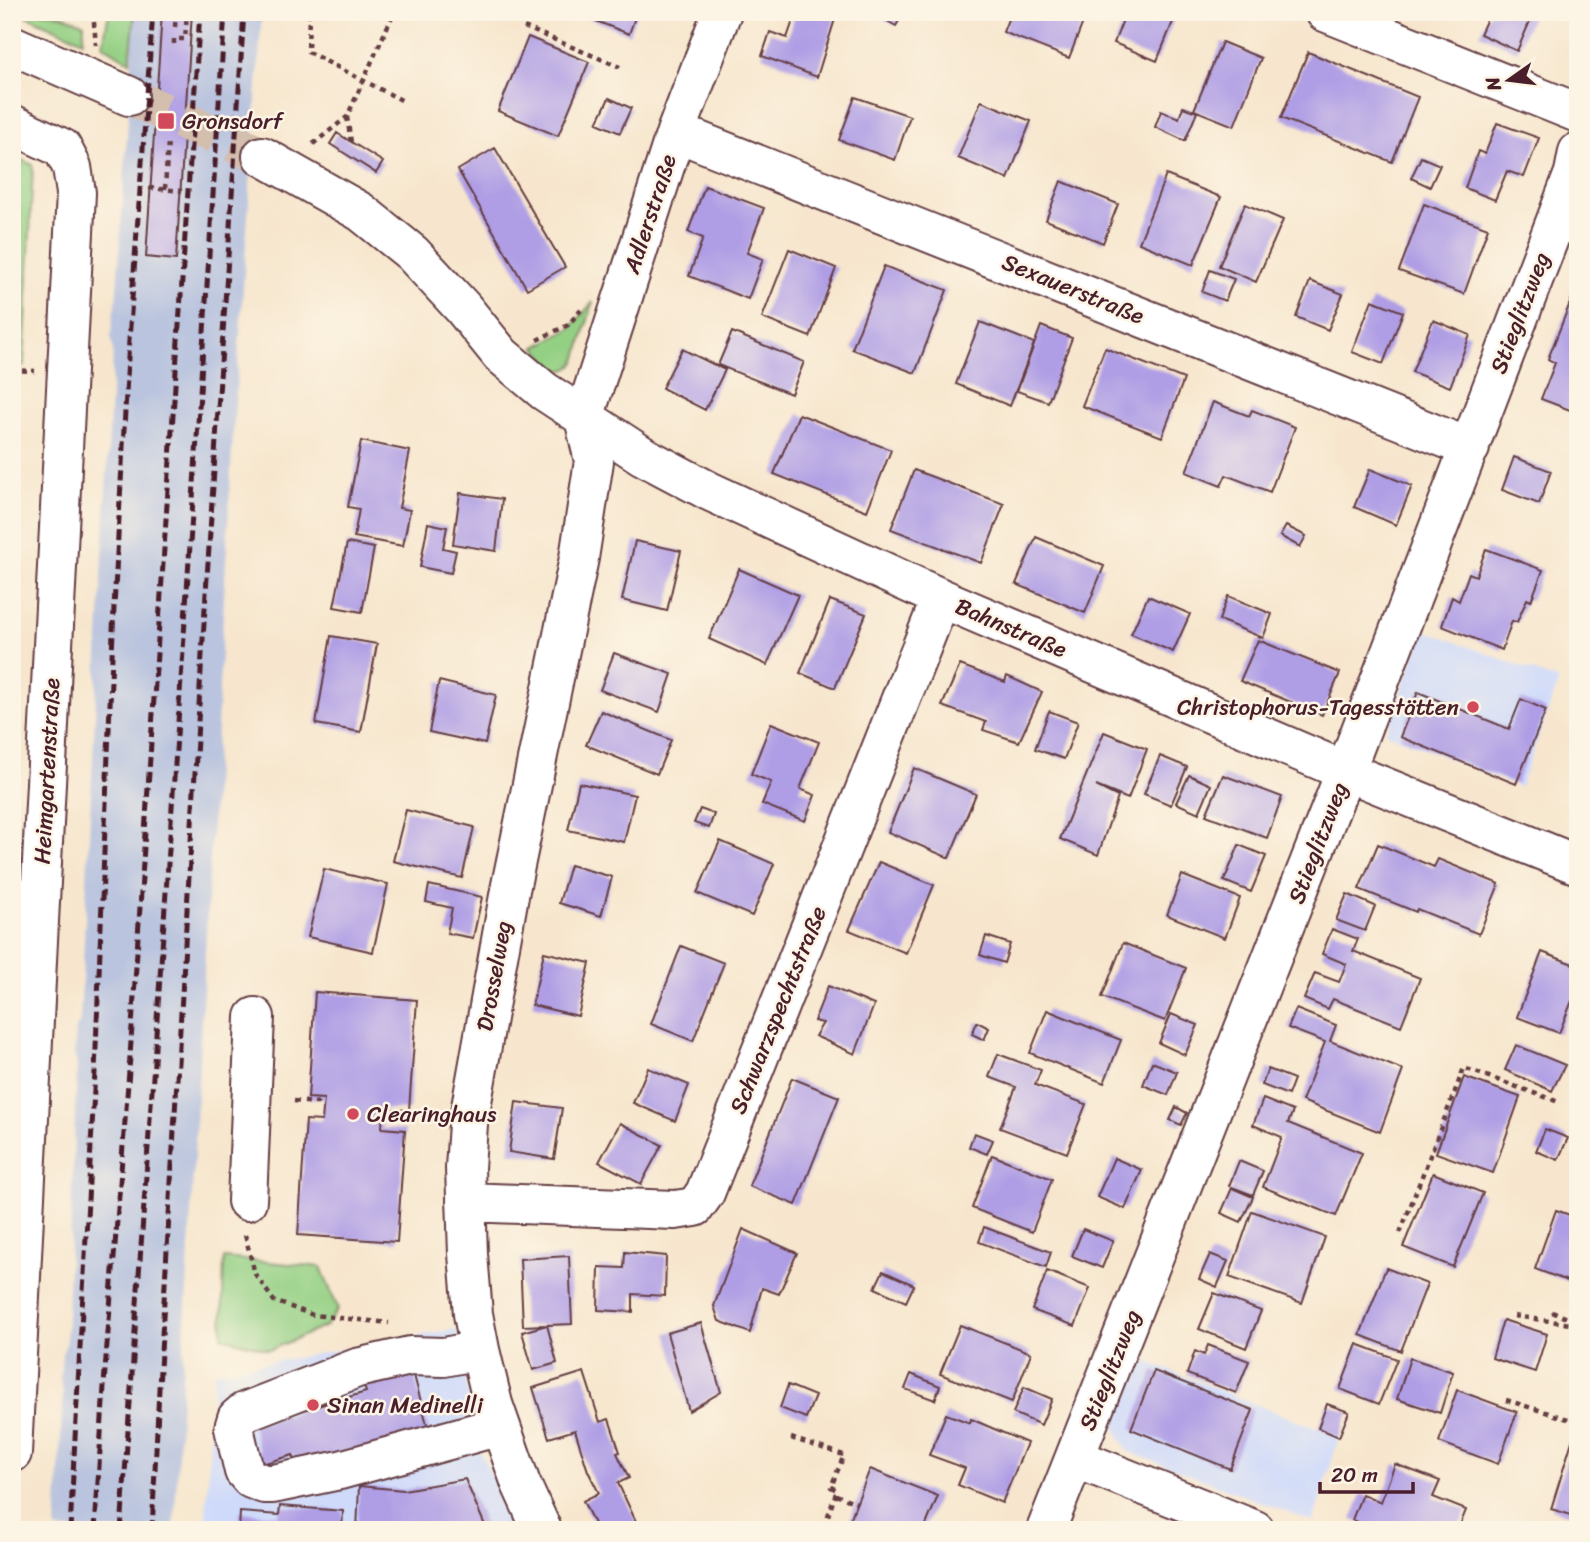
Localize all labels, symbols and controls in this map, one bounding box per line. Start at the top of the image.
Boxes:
north arrow [1474,46,1544,116]
text: N [1475,73,1511,95]
place label: Gronsdorf [182,101,285,142]
marker: Gronsdorf [156,111,176,131]
street label: Adlerstraße [611,149,689,280]
street label: Sexauerstraße [996,242,1150,336]
street label: Stieglitzweg [1478,246,1562,380]
street label: Bahnstraße [949,586,1073,670]
street label: Heimgartenstraße [22,677,72,865]
place label: Christophorus-Tagesstätten [1177,687,1459,728]
marker: Christophorus-Tagesstätten [1465,699,1481,715]
street label: Stieglitzweg [1276,776,1360,910]
street label: Schwarzspechtstraße [718,900,839,1120]
street label: Drosselweg [464,917,524,1035]
place label: Clearinghaus [367,1094,497,1135]
marker: Clearinghaus [345,1106,361,1122]
street label: Stieglitzweg [1067,1303,1153,1437]
place label: Sinan Medinelli [327,1385,484,1426]
marker: Sinan Medinelli [305,1397,321,1413]
scale bar [1320,1451,1413,1495]
text: 20 m [1331,1456,1378,1494]

